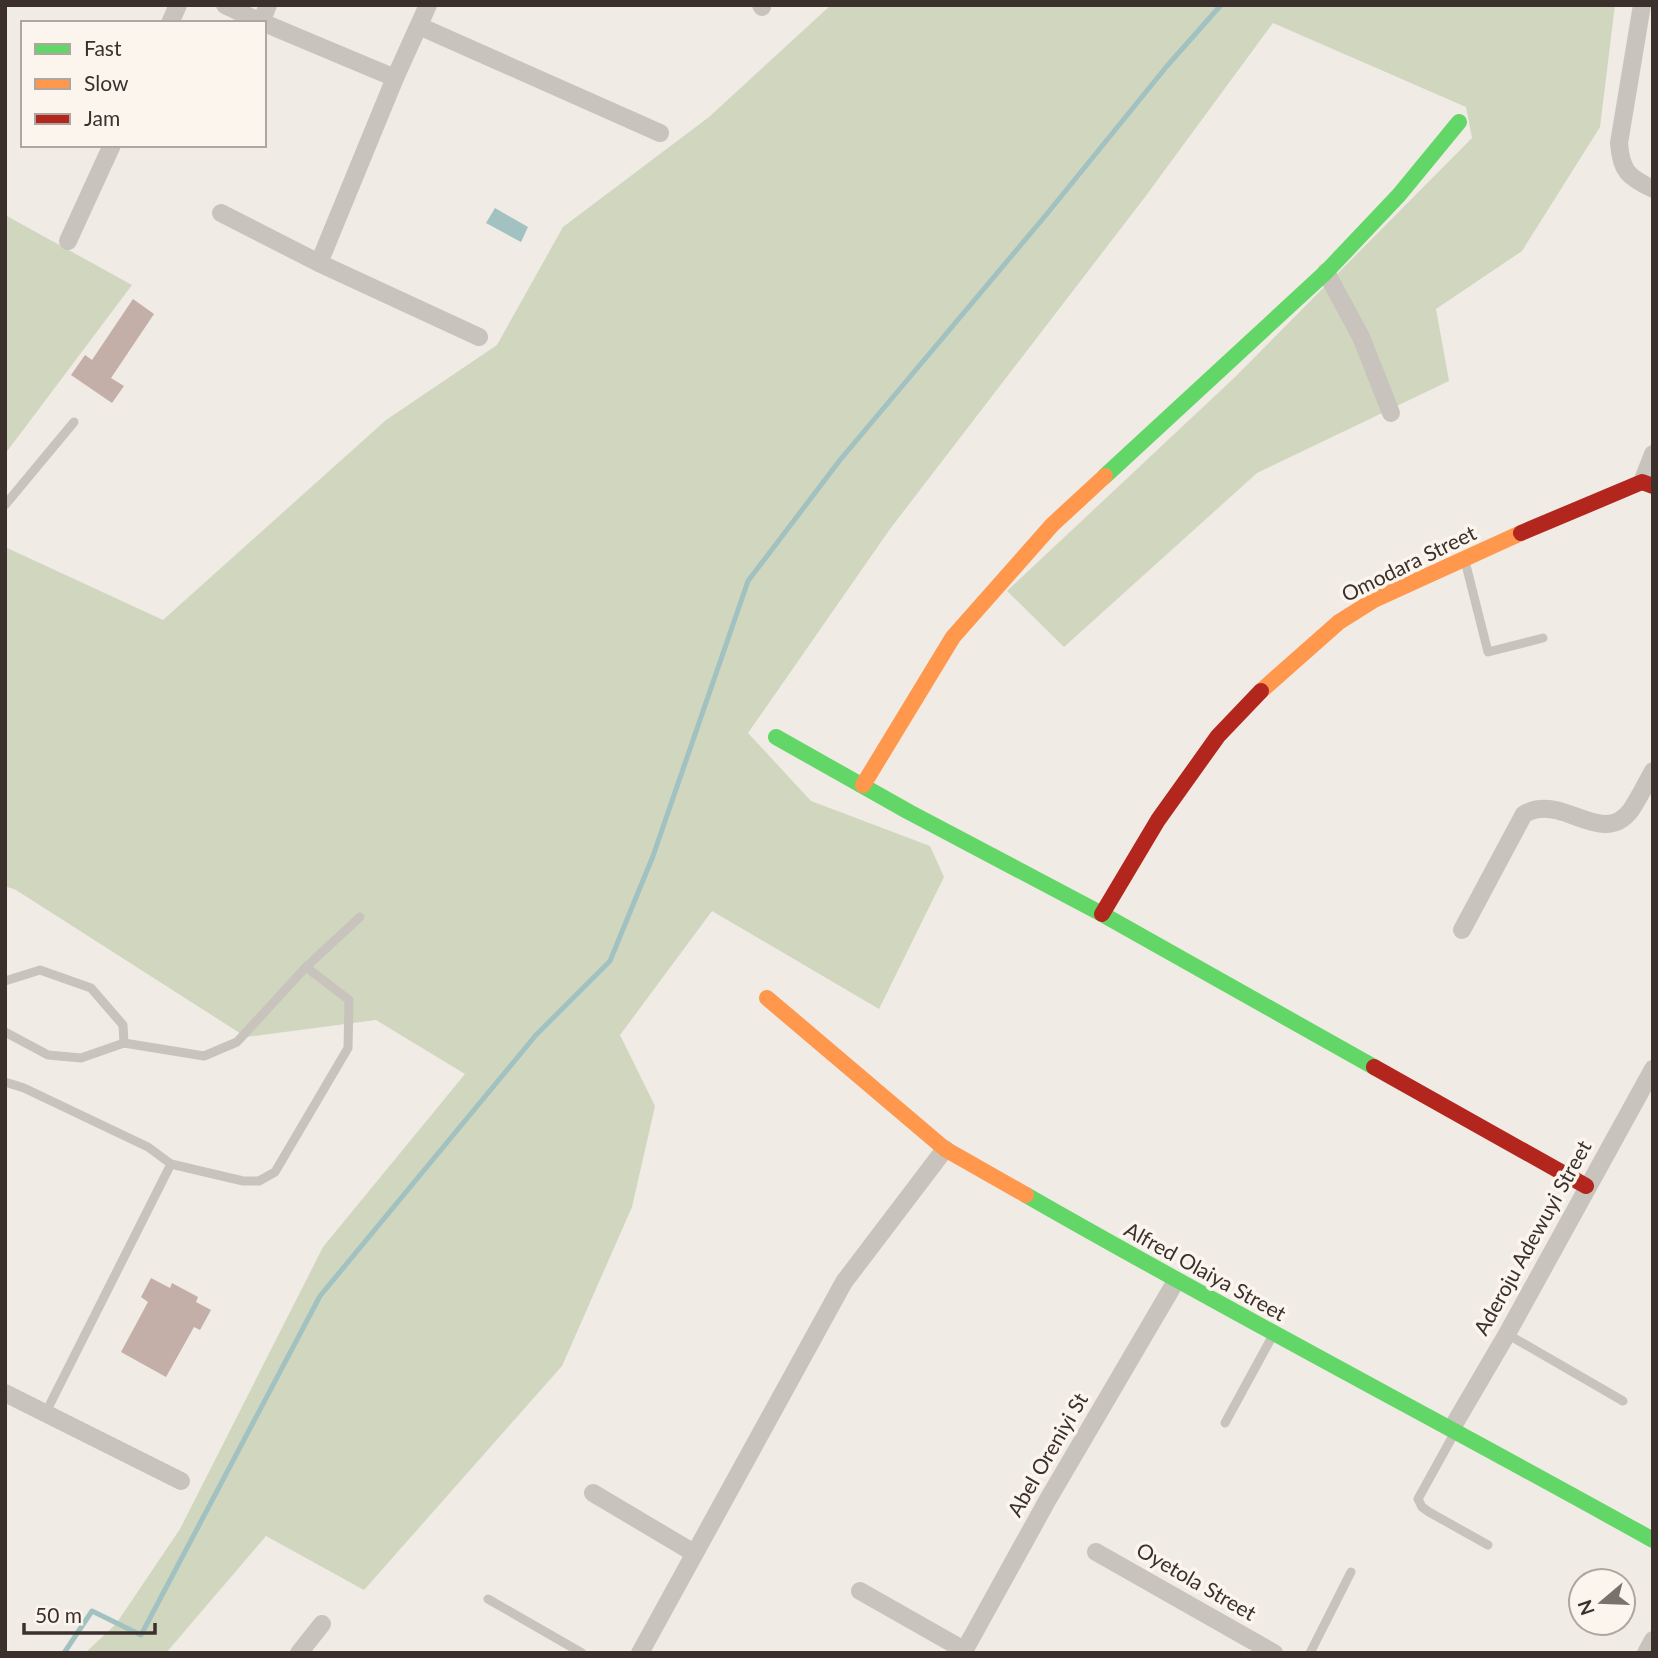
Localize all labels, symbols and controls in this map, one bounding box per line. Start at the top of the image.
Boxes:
legend [21,21,266,147]
text: Fast [84,35,122,60]
text: Slow [84,70,129,95]
text: Jam [84,105,120,130]
street label: Omodara Street [1337,519,1480,606]
street label: Aderoju Adewuyi Street [1468,1135,1596,1339]
street label: Alfred Olaiya Street [1121,1216,1291,1326]
street label: Abel Oreniyi St [1001,1388,1092,1521]
street label: Oyetola Street [1133,1536,1261,1625]
north arrow [1567,1567,1637,1637]
scale bar [24,1592,156,1636]
text: N [1572,1597,1599,1618]
text: 50 m [35,1602,82,1627]

